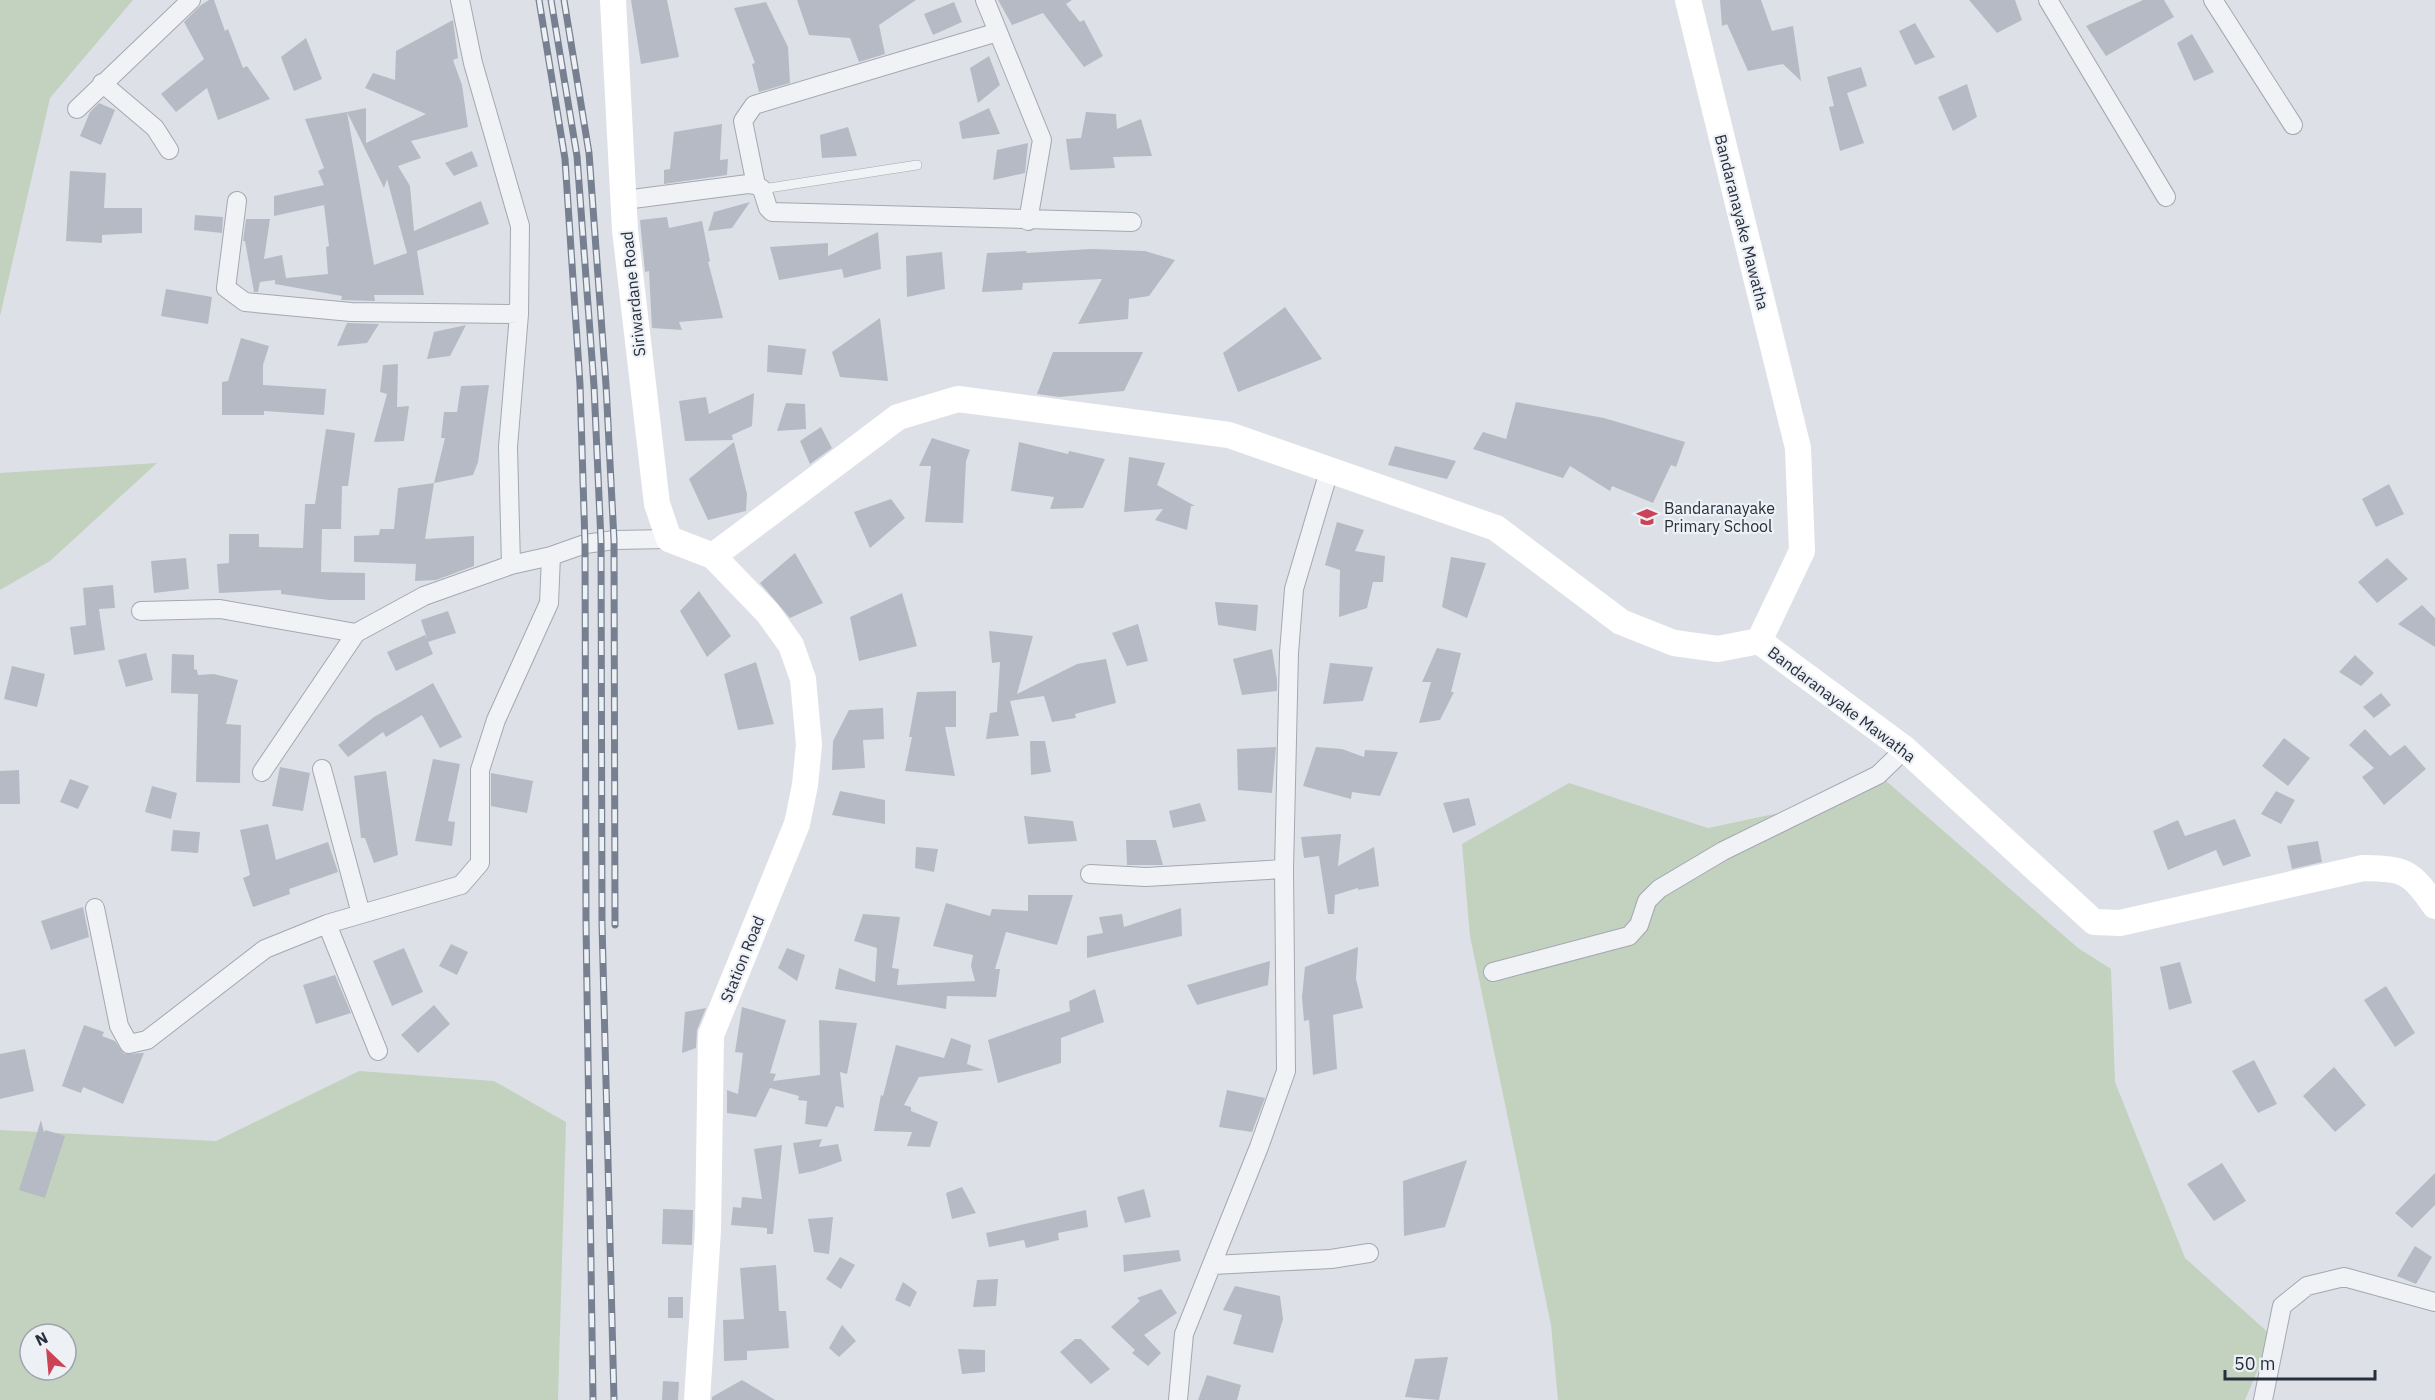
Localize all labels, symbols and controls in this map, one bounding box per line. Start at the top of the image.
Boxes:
street label: Bandaranayake Mawatha [1710,132,1774,312]
street label: Siriwardane Road [616,230,650,358]
place label: Bandaranayake Primary School [1664,498,1775,536]
school or university icon: Bandaranayake Primary School [1635,505,1659,529]
street label: Bandaranayake Mawatha [1764,642,1920,766]
street label: Station Road [716,913,768,1005]
north arrow [18,1322,78,1382]
text: N [32,1327,51,1350]
scale bar [2225,1343,2375,1381]
text: 50 m [2234,1352,2276,1375]

